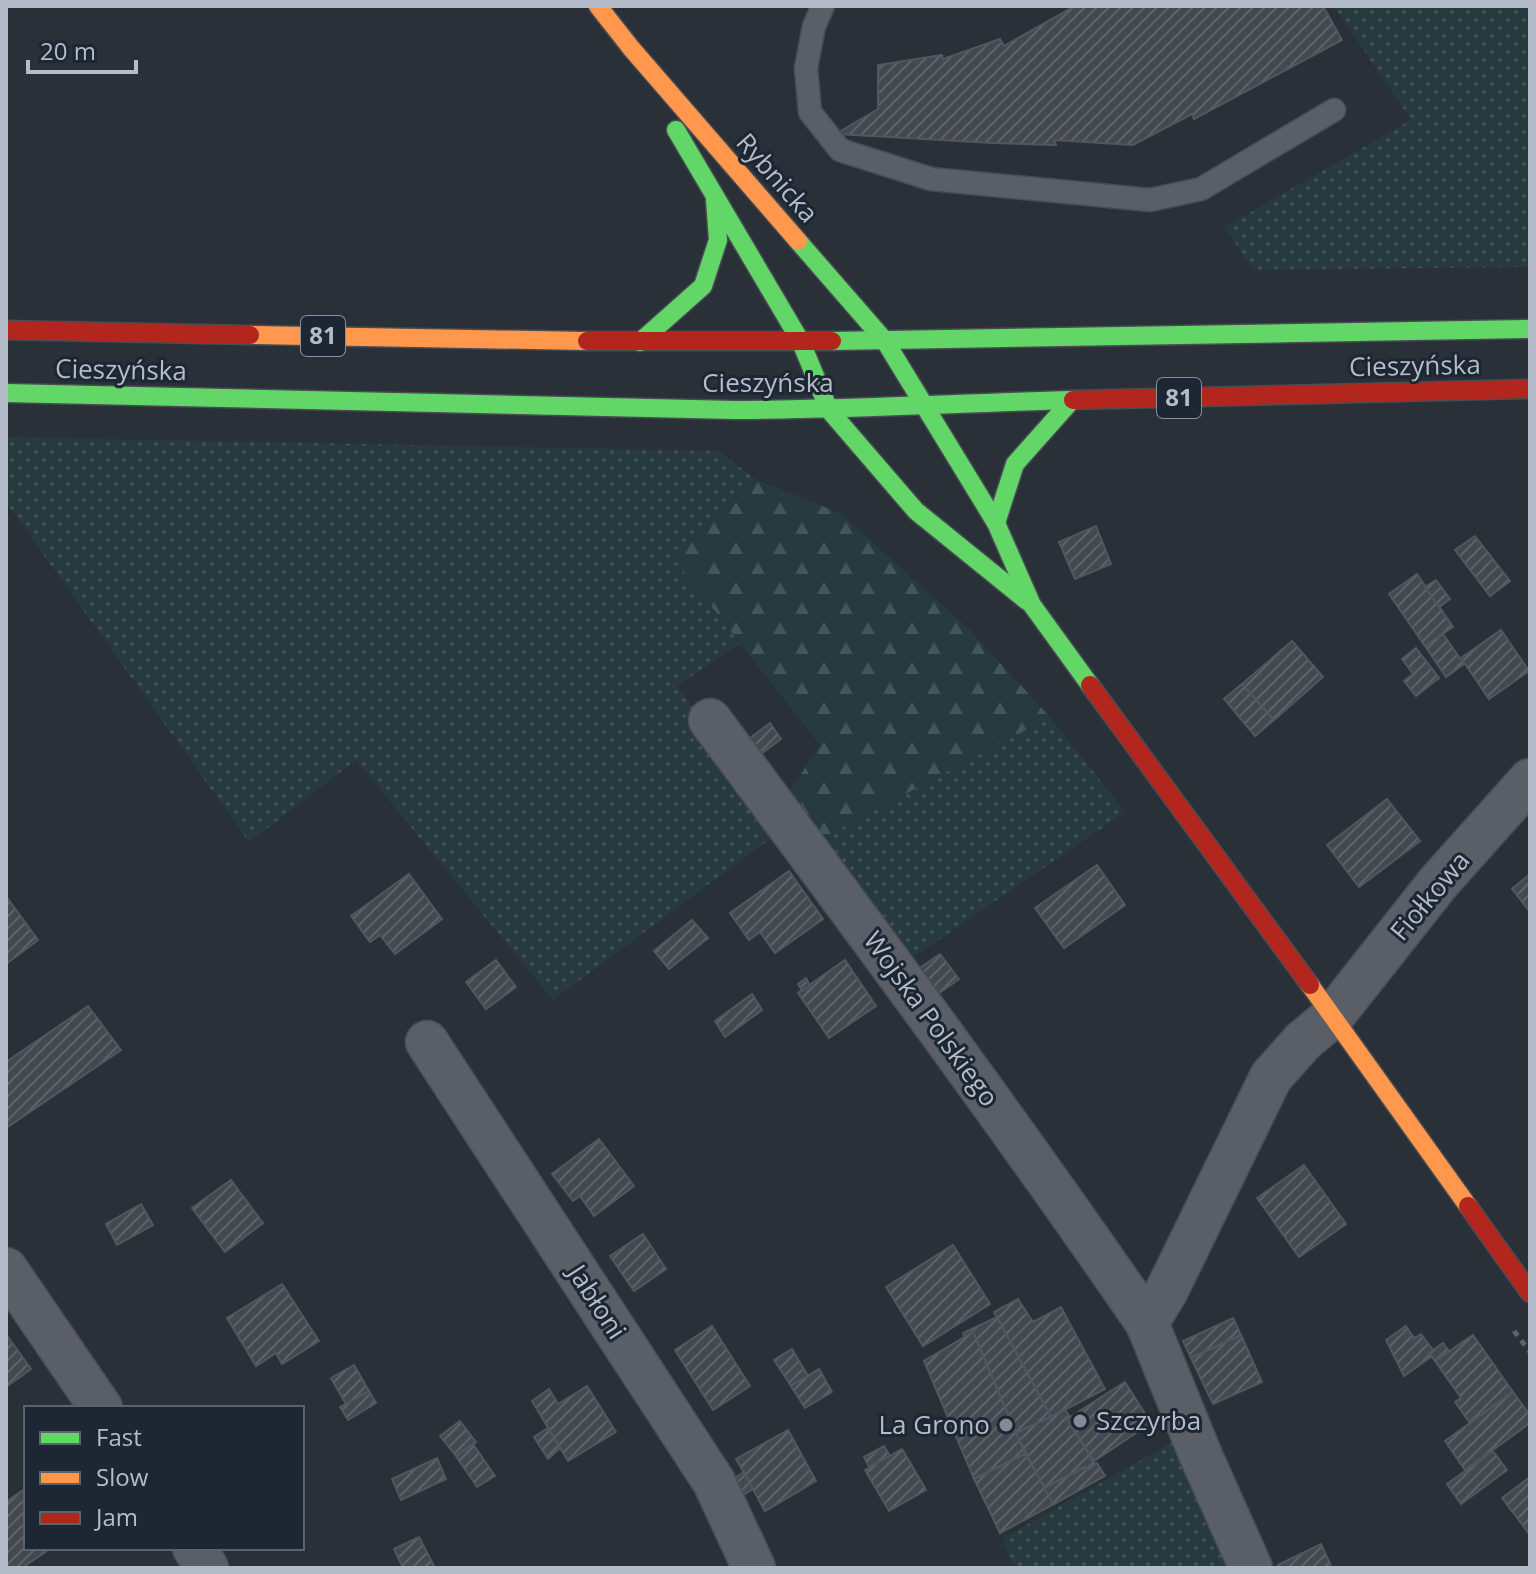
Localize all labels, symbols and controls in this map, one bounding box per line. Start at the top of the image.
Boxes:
scale bar [28,24,136,74]
text: 20 m [40,34,96,67]
street label: Rybnicka [729,125,827,230]
road number: 81 [301,316,345,356]
street label: Cieszyńska [1349,346,1481,384]
street label: Cieszyńska [55,350,187,388]
street label: Cieszyńska [702,364,834,400]
road number: 81 [1157,378,1201,418]
street label: Fiołkowa [1381,843,1477,948]
street label: Wojska Polskiego [856,924,1008,1113]
street label: Jabłoni [559,1255,635,1346]
place label: Szczyrba [1096,1402,1201,1438]
legend [24,1406,304,1550]
place label: La Grono [878,1406,990,1442]
marker: Szczyrba [1071,1412,1089,1430]
marker: La Grono [997,1416,1015,1434]
text: Fast [96,1420,142,1453]
text: Slow [96,1460,149,1493]
text: Jam [94,1500,138,1533]

